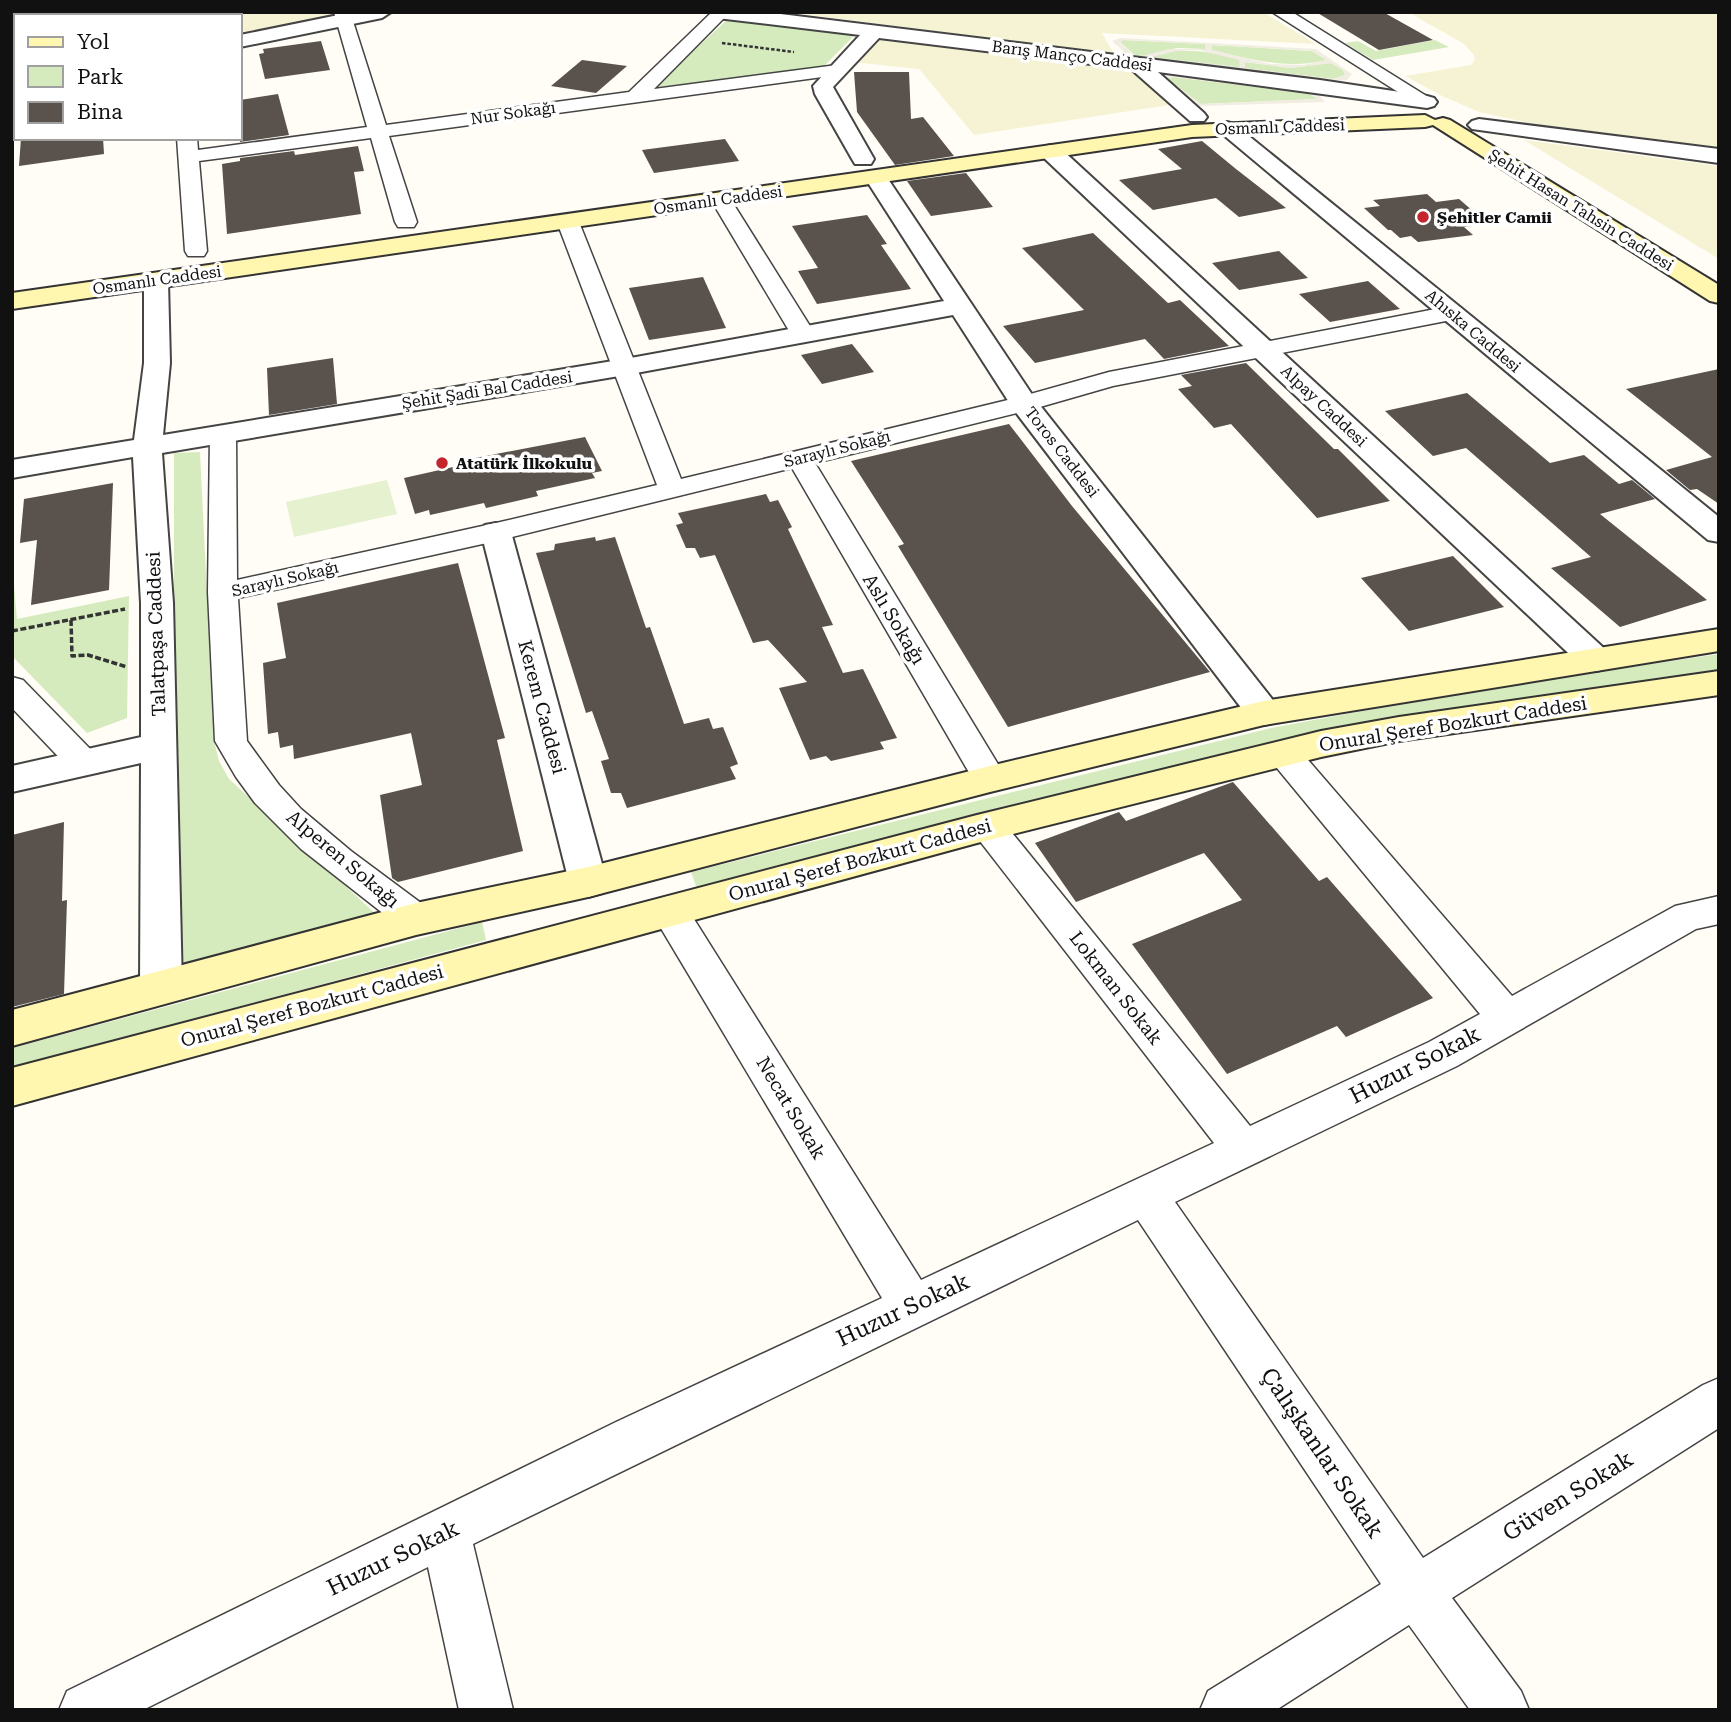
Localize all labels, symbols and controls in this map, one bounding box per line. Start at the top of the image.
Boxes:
legend [14,14,242,140]
text: Yol [77,30,110,54]
street label: Barış Manço Caddesi [991,37,1153,75]
text: Park [77,65,123,89]
street label: Nur Sokağı [469,98,557,128]
text: Bina [77,100,123,124]
street label: Osmanlı Caddesi [1215,115,1345,139]
street label: Şehit Hasan Tahsin Caddesi [1485,145,1677,275]
street label: Osmanlı Caddesi [652,182,784,218]
place label: Şehitler Camii [1437,208,1553,227]
marker: Şehitler Camii [1415,209,1431,225]
street label: Osmanlı Caddesi [91,262,223,298]
street label: Ahıska Caddesi [1421,286,1525,376]
street label: Alpay Caddesi [1277,361,1371,451]
street label: Şehit Şadi Bal Caddesi [400,367,574,413]
street label: Toros Caddesi [1021,403,1103,501]
street label: Saraylı Sokağı [782,427,892,471]
place label: Atatürk İlkokulu [456,454,592,473]
marker: Atatürk İlkokulu [434,455,450,471]
street label: Talatpaşa Caddesi [142,551,170,717]
street label: Saraylı Sokağı [230,557,340,601]
street label: Aslı Sokağı [858,570,930,668]
street label: Kerem Caddesi [513,638,571,776]
street label: Onural Şeref Bozkurt Caddesi [1317,691,1589,757]
street label: Alperen Sokağı [282,805,404,913]
street label: Onural Şeref Bozkurt Caddesi [726,814,994,906]
street label: Lokman Sokak [1065,927,1167,1049]
street label: Onural Şeref Bozkurt Caddesi [178,960,446,1052]
street label: Huzur Sokak [1345,1020,1485,1110]
street label: Necat Sokak [751,1052,831,1164]
street label: Huzur Sokak [832,1267,974,1353]
street label: Çalışkanlar Sokak [1255,1363,1389,1544]
street label: Güven Sokak [1498,1445,1639,1547]
street label: Huzur Sokak [323,1514,464,1602]

